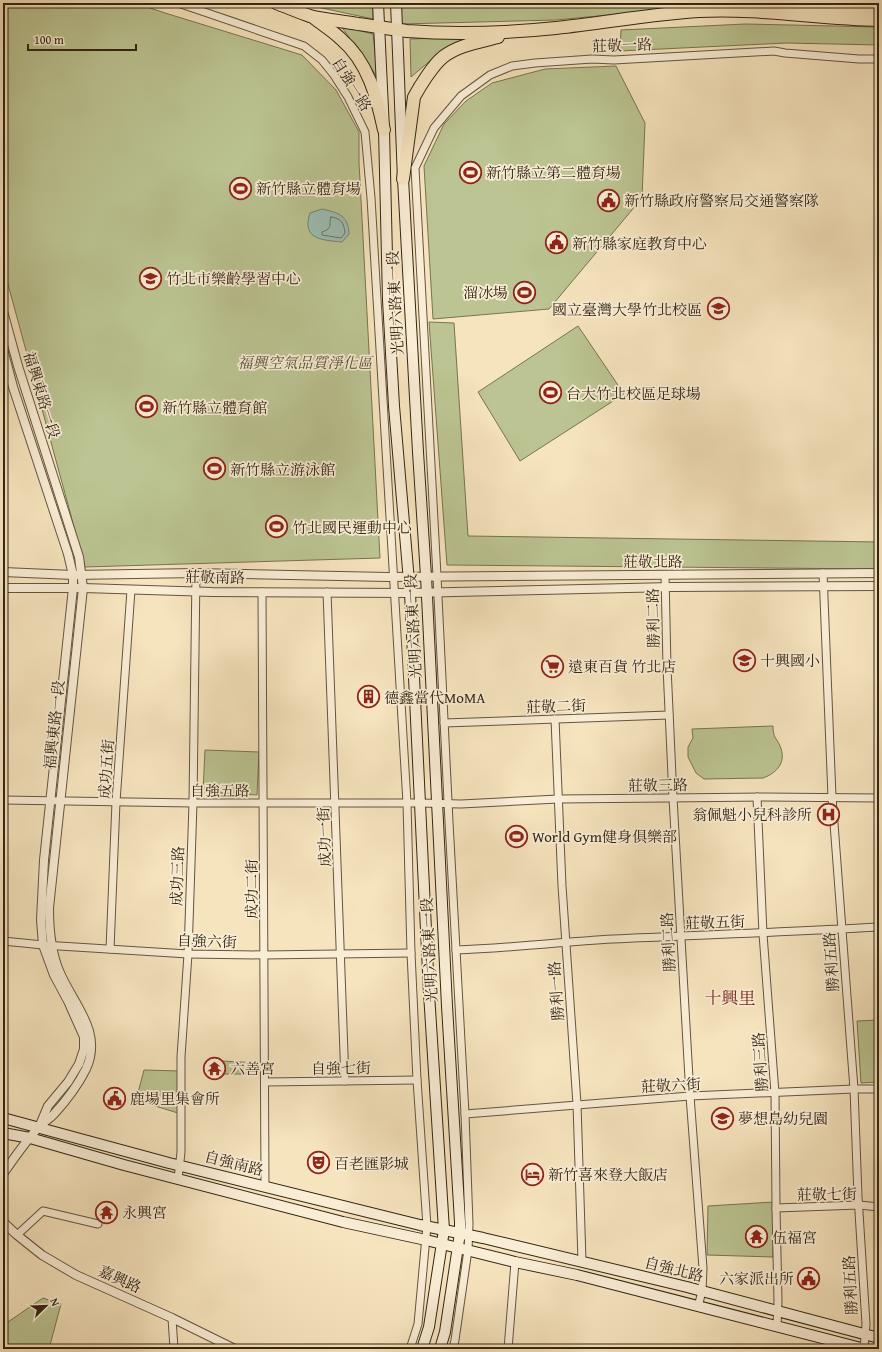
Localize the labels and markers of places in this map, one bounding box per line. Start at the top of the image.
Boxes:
sports icon: 新竹縣立第二體育場 [457,159,483,185]
place label: 新竹縣立第二體育場 [486,162,621,183]
sports icon: 新竹縣立體育場 [227,175,253,201]
place label: 新竹縣立體育場 [256,178,361,199]
public building icon: 新竹縣政府警察局交通警察隊 [595,187,621,213]
place label: 新竹縣政府警察局交通警察隊 [624,190,819,211]
public building icon: 新竹縣家庭教育中心 [544,230,570,256]
place label: 新竹縣家庭教育中心 [572,233,707,254]
school or university icon: 竹北市樂齡學習中心 [138,265,164,291]
place label: 竹北市樂齡學習中心 [166,268,301,289]
sports icon: 溜冰場 [511,279,537,305]
place label: 溜冰場 [463,282,508,303]
school or university icon: 國立臺灣大學竹北校區 [705,296,731,322]
place label: 國立臺灣大學竹北校區 [552,299,702,320]
sports icon: 台大竹北校區足球場 [538,380,564,406]
place label: 台大竹北校區足球場 [566,383,701,404]
sports icon: 新竹縣立體育館 [133,394,159,420]
place label: 新竹縣立體育館 [162,397,267,418]
sports icon: 新竹縣立游泳館 [201,456,227,482]
place label: 新竹縣立游泳館 [230,459,335,480]
sports icon: 竹北國民運動中心 [263,514,289,540]
place label: 竹北國民運動中心 [292,517,412,538]
school or university icon: 十興國小 [732,647,758,673]
place label: 十興國小 [760,650,820,671]
supermarket icon: 遠東百貨 竹北店 [539,653,565,679]
place label: 遠東百貨 竹北店 [568,656,676,677]
building icon: 德鑫當代MoMA [356,684,382,710]
place label: 德鑫當代MoMA [384,687,485,708]
hospital icon: 翁佩魁小兒科診所 [815,801,841,827]
place label: 翁佩魁小兒科診所 [692,804,812,825]
sports icon: World Gym健身俱樂部 [504,823,530,849]
place label: World Gym健身俱樂部 [532,826,677,847]
temple icon: 六善宮 [201,1055,227,1081]
place label: 六善宮 [230,1058,275,1079]
public building icon: 鹿場里集會所 [102,1085,128,1111]
place label: 鹿場里集會所 [130,1088,220,1109]
school or university icon: 夢想島幼兒園 [710,1105,736,1131]
place label: 夢想島幼兒園 [738,1108,828,1129]
theatre icon: 百老匯影城 [306,1150,332,1176]
place label: 百老匯影城 [334,1153,409,1174]
hotel icon: 新竹喜來登大飯店 [519,1161,545,1187]
place label: 新竹喜來登大飯店 [548,1164,668,1185]
temple icon: 永興宮 [94,1199,120,1225]
place label: 永興宮 [122,1202,167,1223]
temple icon: 伍福宮 [743,1224,769,1250]
place label: 伍福宮 [772,1227,817,1248]
public building icon: 六家派出所 [796,1265,822,1291]
place label: 六家派出所 [719,1268,794,1289]

